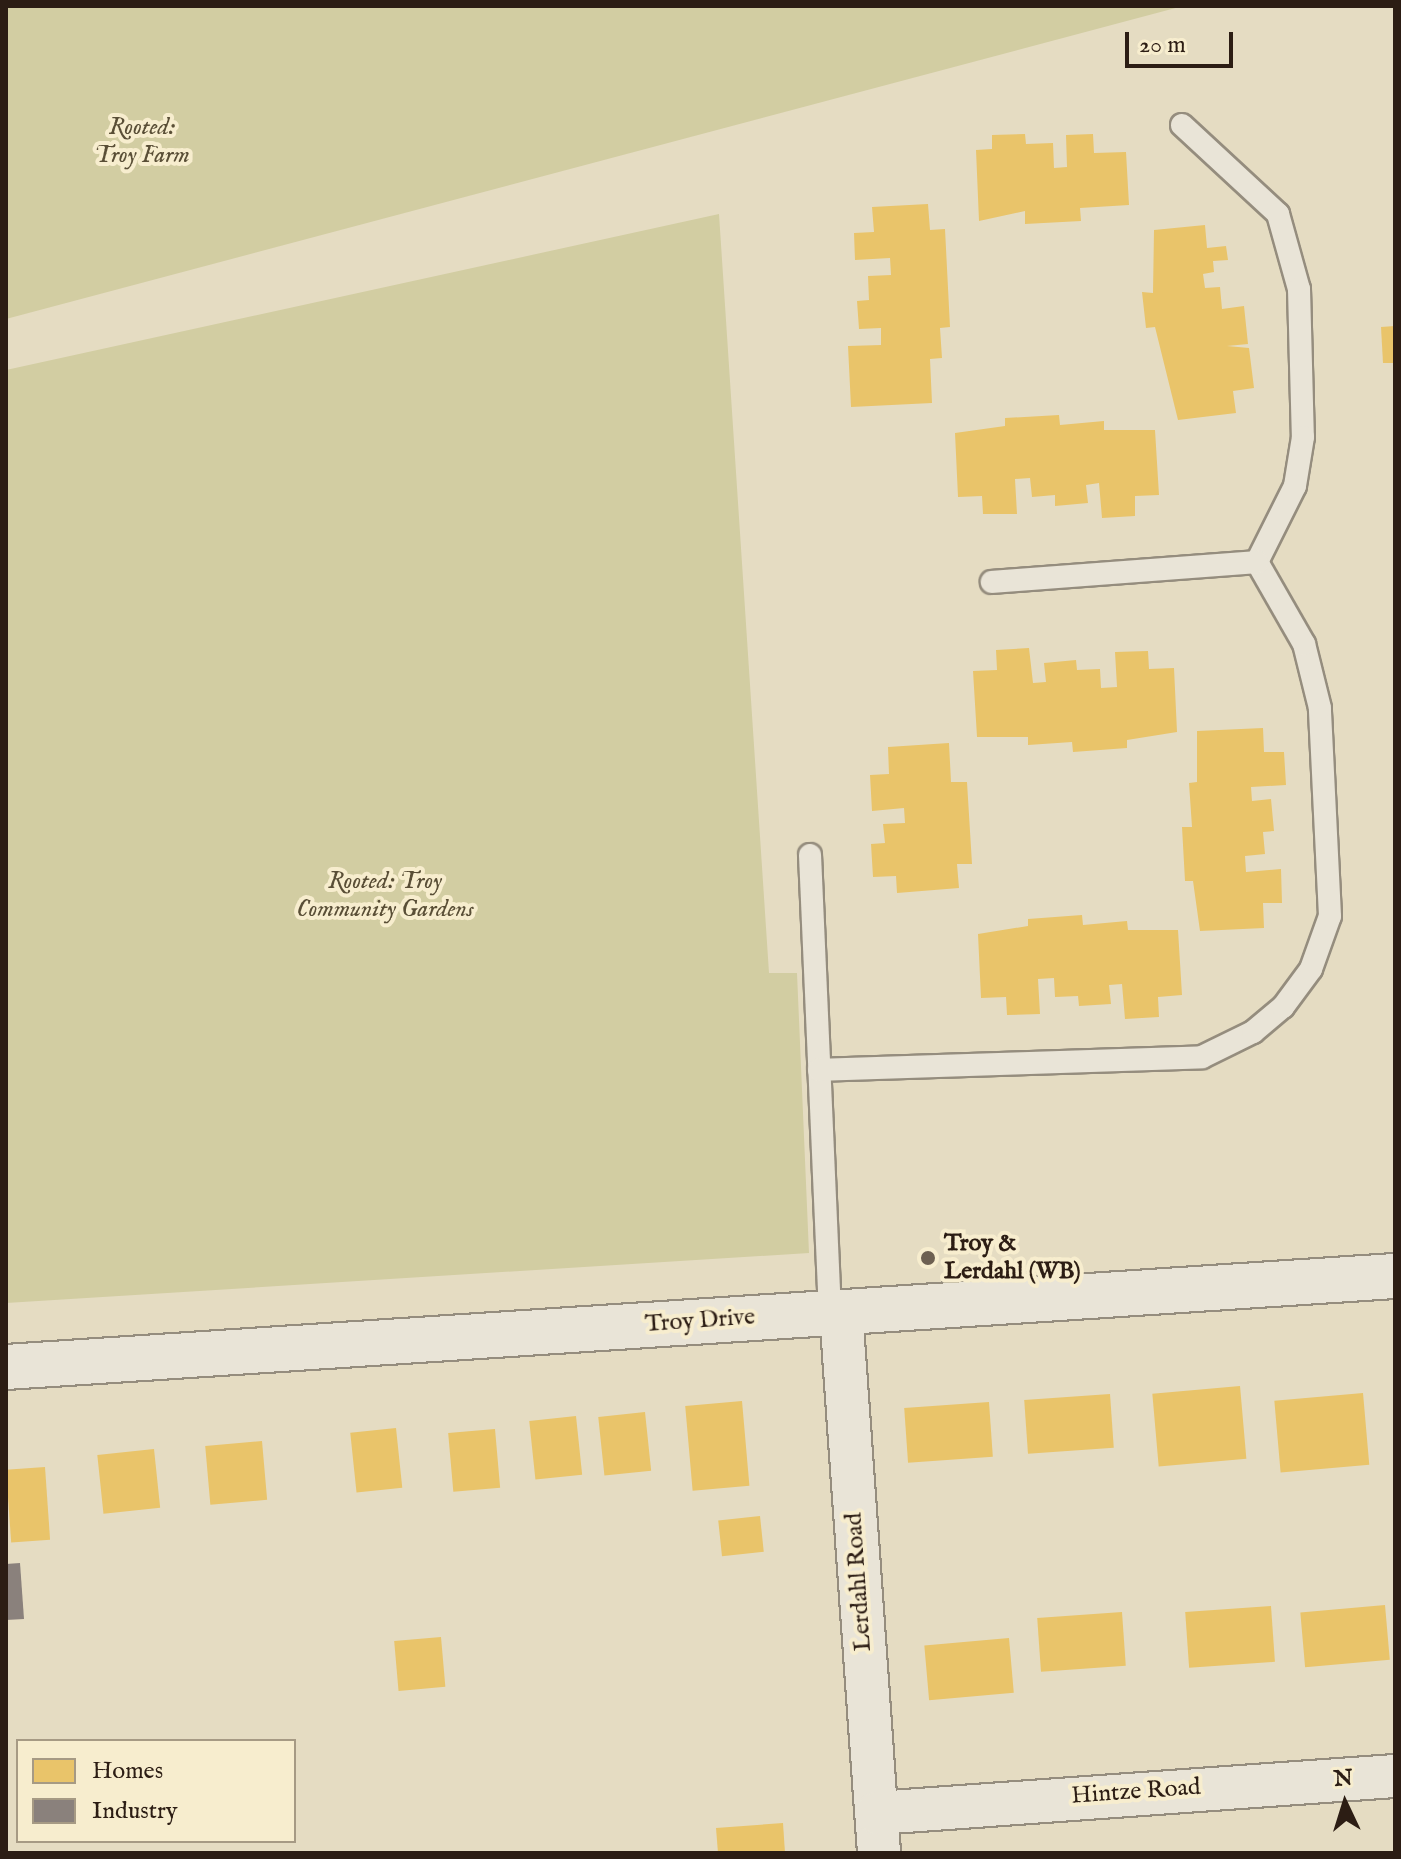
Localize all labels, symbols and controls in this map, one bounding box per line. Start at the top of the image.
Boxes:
scale bar [1129,16,1237,66]
text: 20 m [1139,30,1186,61]
park label: Rooted: Troy Farm [94,114,190,170]
park label: Rooted: Troy Community Gardens [296,868,474,924]
place label: Troy & Lerdahl (WB) [944,1230,1081,1286]
marker: Troy & Lerdahl (WB) [919,1249,937,1267]
street label: Troy Drive [644,1303,756,1339]
street label: Lerdahl Road [840,1512,878,1652]
legend [16,1739,296,1843]
text: Homes [92,1756,163,1787]
north arrow [1305,1763,1385,1843]
text: N [1333,1764,1354,1794]
street label: Hintze Road [1070,1773,1202,1811]
text: Industry [92,1796,178,1827]

